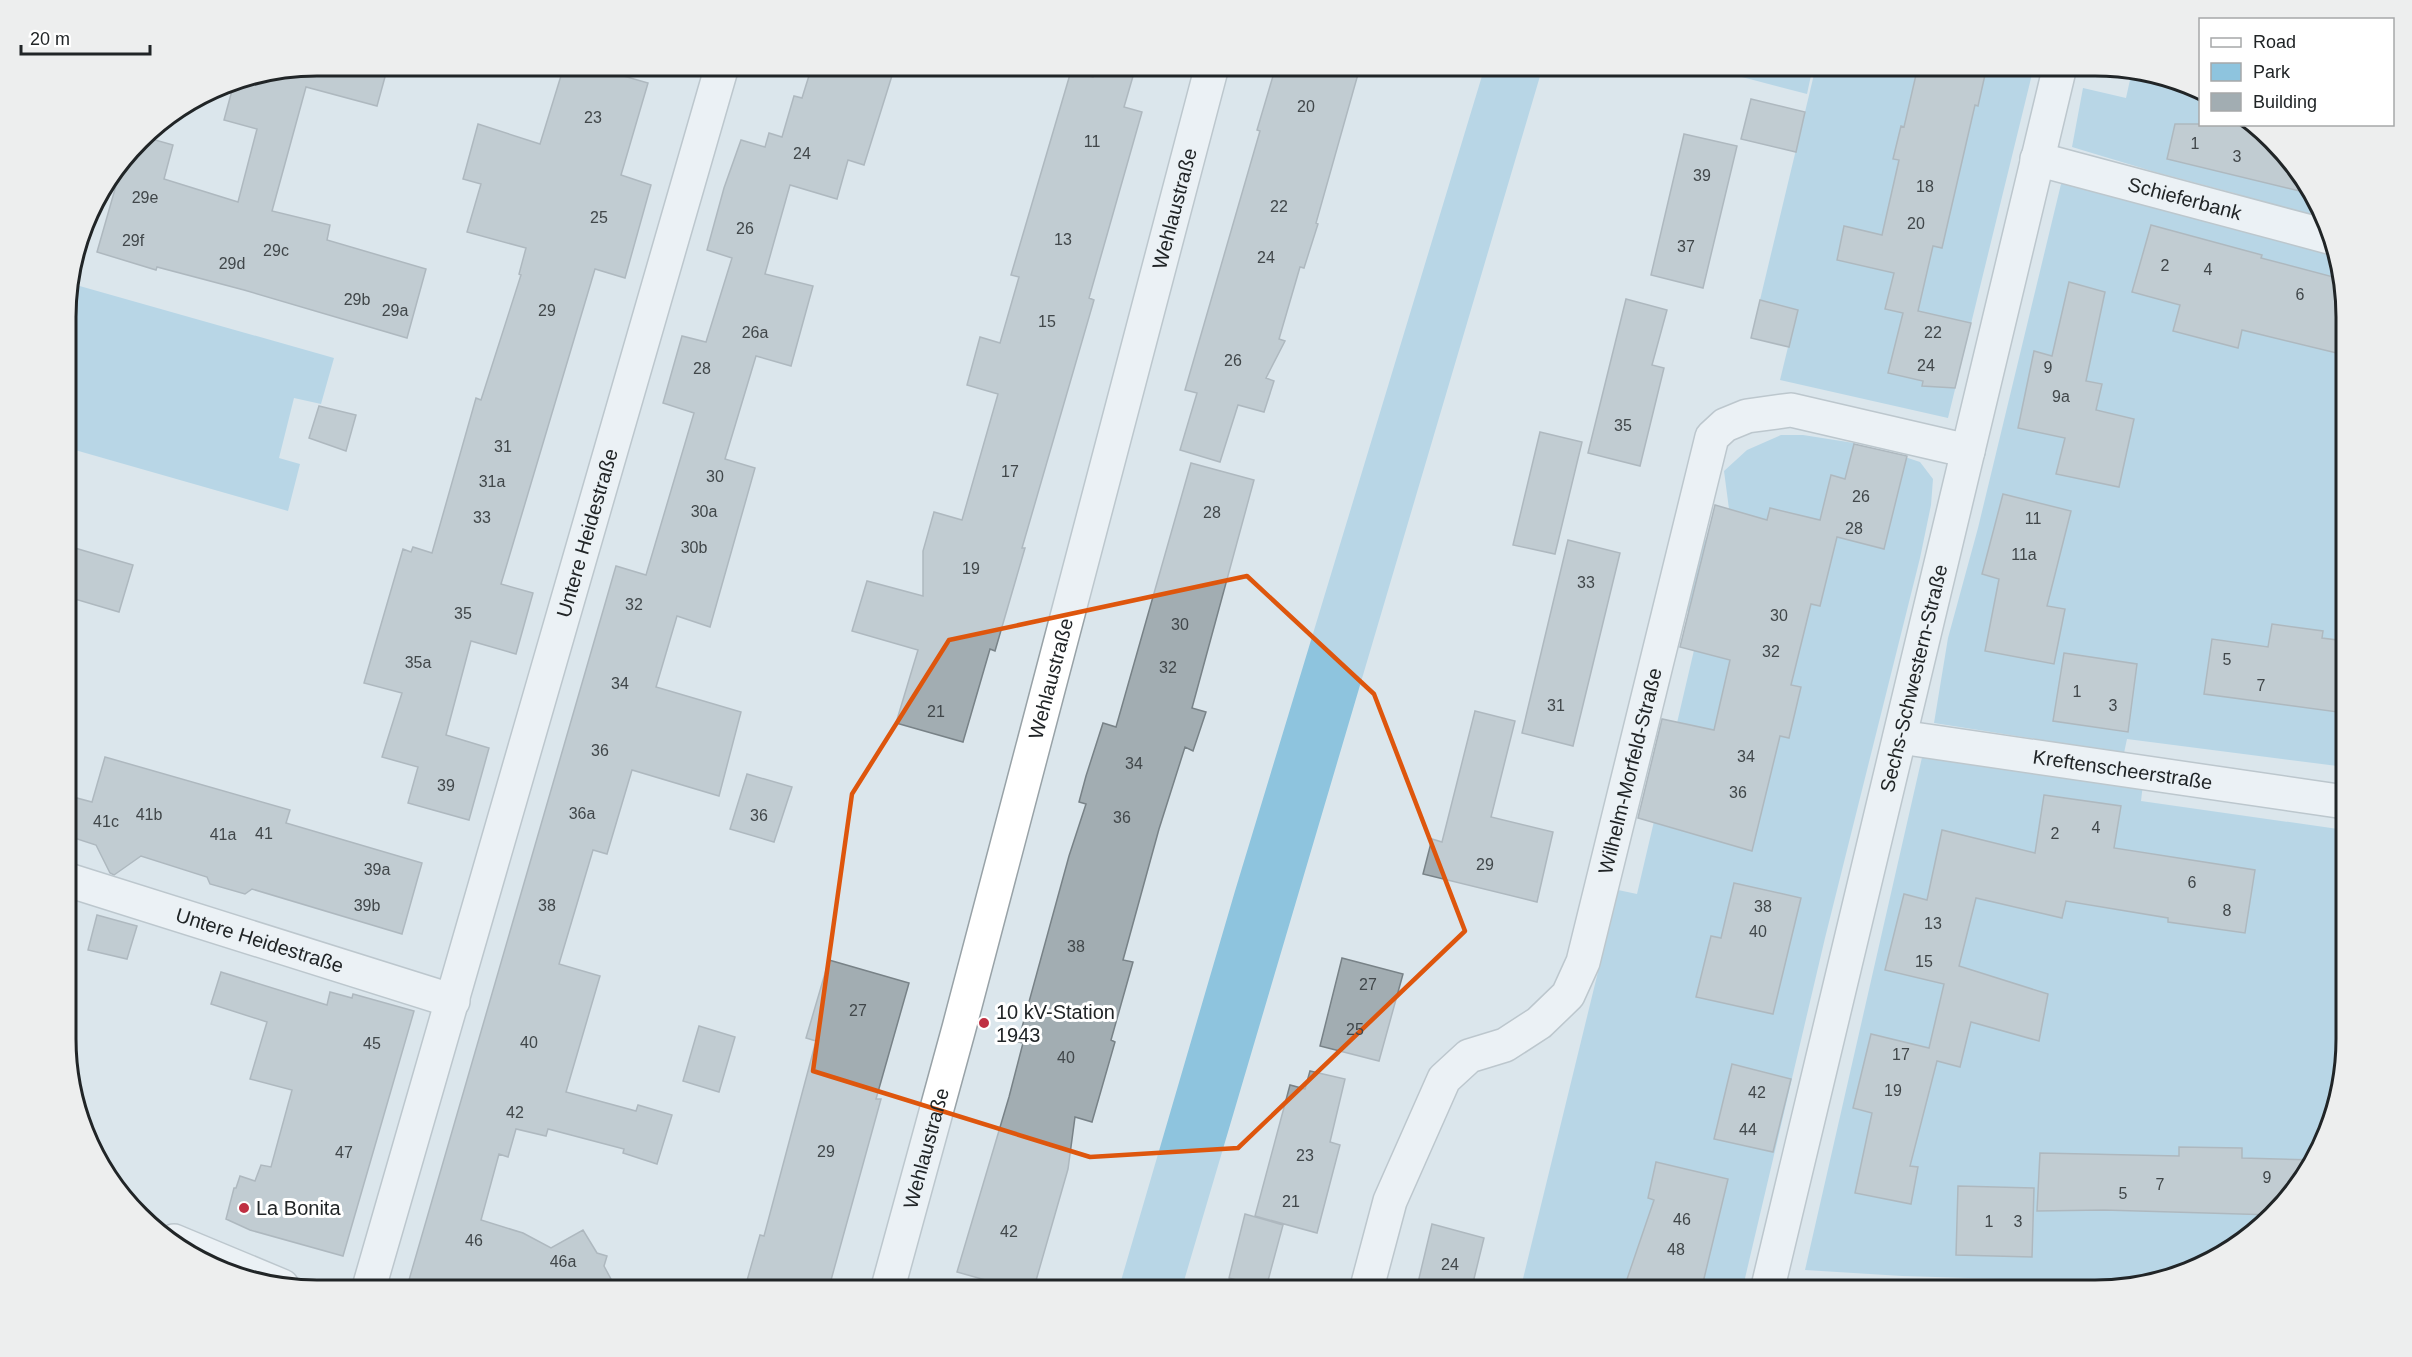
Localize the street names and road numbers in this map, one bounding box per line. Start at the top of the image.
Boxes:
street label: Wehlaustraße [1148,146,1201,271]
street label: Schieferbank [2126,173,2245,224]
street label: Untere Heidestraße [552,446,622,620]
street label: Sechs-Schwestern-Straße [1876,562,1951,794]
street label: Wehlaustraße [1024,616,1077,741]
street label: Wilhelm-Morfeld-Straße [1594,666,1666,876]
street label: Kreftenscheerstraße [2031,746,2214,794]
street label: Untere Heidestraße [173,904,346,977]
street label: Wehlaustraße [899,1085,953,1211]

